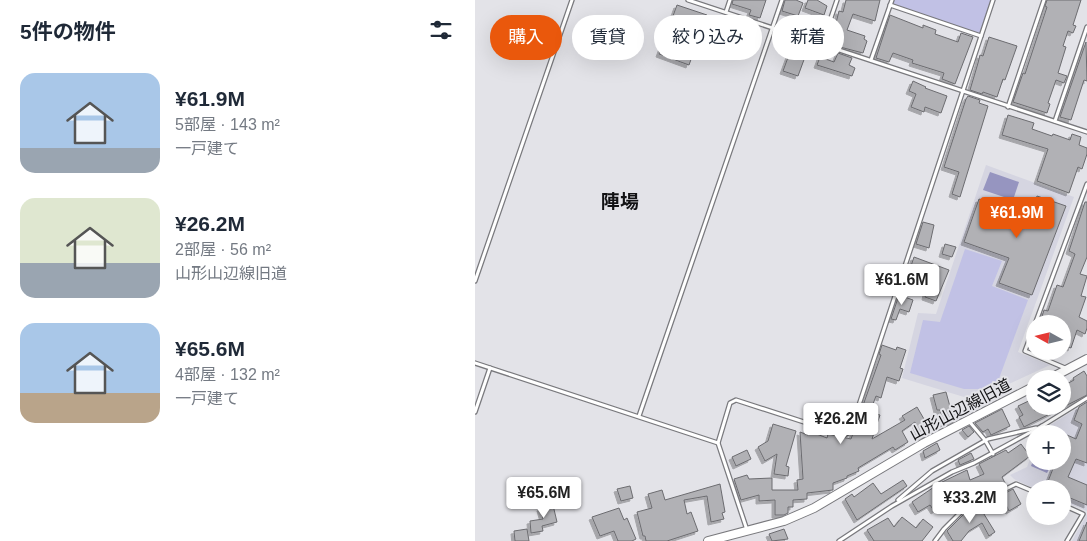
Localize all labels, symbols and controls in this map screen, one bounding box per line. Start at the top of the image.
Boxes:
chip: 購入 [490,15,562,60]
chip: 賃貸 [572,15,644,60]
chip: 絞り込み [654,15,762,60]
chip: 新着 [772,15,844,60]
icon: filters [427,16,455,44]
text: 5件の物件 [20,20,116,43]
text: ¥61.9M [175,87,245,110]
icon: home [60,93,120,153]
text: 5部屋 · 143 m² [175,116,280,133]
text: 一戸建て [175,140,239,157]
district label: 陣場 [601,191,639,212]
pin: ¥61.9M [976,196,1058,239]
text: ¥61.9M [990,204,1044,221]
text: ¥26.2M [175,212,245,235]
icon: home [60,218,120,278]
text: 2部屋 · 56 m² [175,241,271,258]
pin: ¥61.6M [861,264,943,306]
text: 山形山辺線旧道 [175,265,287,282]
text: ¥61.6M [875,271,929,288]
north arrow [1026,315,1071,360]
map controls [1026,315,1071,525]
text: ¥65.6M [175,337,245,360]
icon: home [60,343,120,403]
text: 4部屋 · 132 m² [175,366,280,383]
button: layers [1026,370,1071,415]
street label: 山形山辺線旧道 [907,376,1014,443]
text: 一戸建て [175,390,239,407]
pin: ¥26.2M [800,402,882,445]
text: ¥26.2M [814,410,868,427]
button: + [1026,425,1071,470]
pin: ¥65.6M [503,476,585,519]
button: − [1026,480,1071,525]
pin: ¥33.2M [929,482,1011,524]
text: ¥65.6M [517,484,571,501]
text: ¥33.2M [943,489,997,506]

